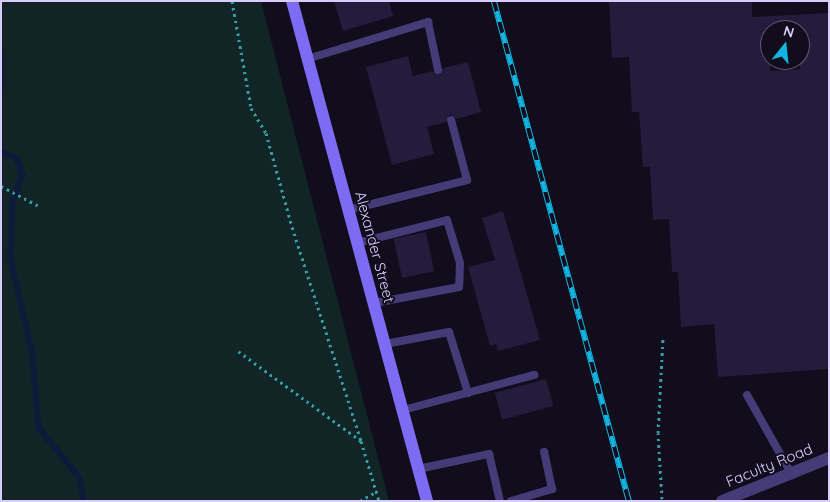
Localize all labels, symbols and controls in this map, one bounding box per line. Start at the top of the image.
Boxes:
north arrow [760,20,810,70]
text: N [781,21,796,42]
street label: Alexander Street [351,189,399,305]
street label: Faculty Road [723,439,815,491]

